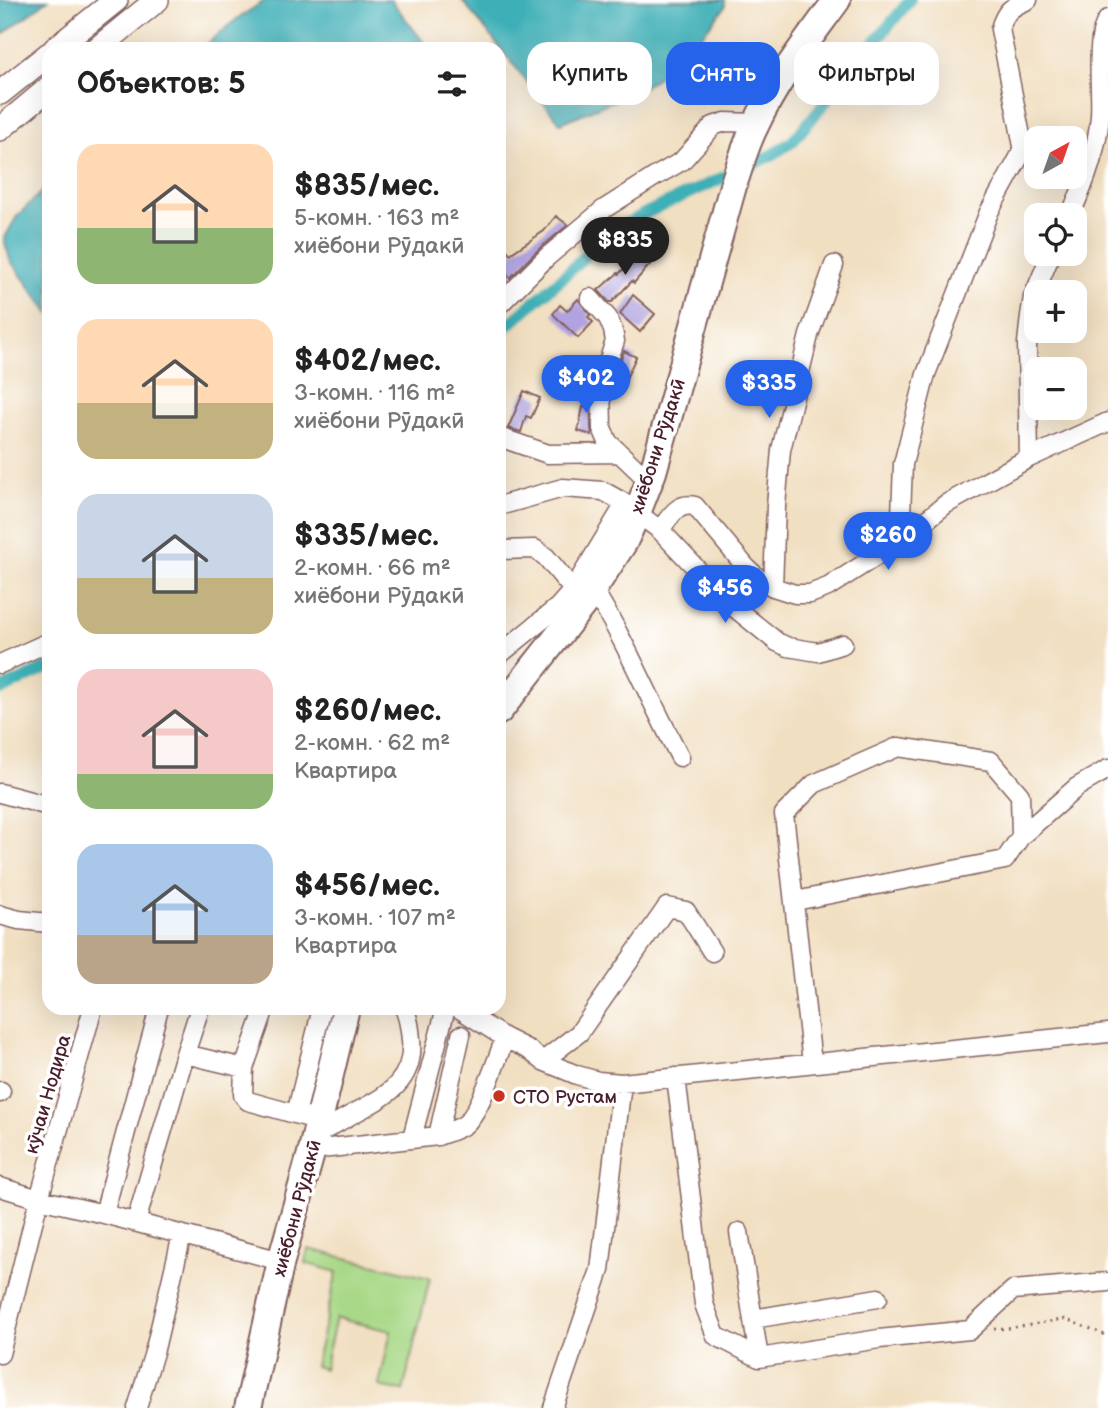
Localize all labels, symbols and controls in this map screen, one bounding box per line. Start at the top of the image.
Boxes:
chip: Купить [527,42,652,105]
chip: Снять [666,42,780,105]
chip: Фильтры [794,42,939,105]
icon: filters [433,65,471,103]
text: Объектов: 5 [77,66,246,102]
north arrow [1024,126,1087,189]
map controls [1024,126,1087,420]
text: $835/мес. [294,168,439,204]
icon: home [133,172,217,256]
button: locate [1024,203,1087,266]
text: 5-комн. · 163 m² [294,204,459,232]
pin: $835 [584,218,666,277]
text: $835 [597,226,653,254]
text: хиёбони Рӯдакӣ [294,232,464,260]
button: + [1024,280,1087,343]
text: $402/мес. [294,343,441,379]
icon: home [133,347,217,431]
pin: $402 [545,356,627,415]
button: − [1024,357,1087,420]
pin: $335 [728,360,810,420]
text: $402 [558,364,614,392]
text: $335 [741,369,797,397]
street label: хиёбони Рӯдакӣ [626,376,691,517]
text: 3-комн. · 116 m² [294,379,455,407]
text: хиёбони Рӯдакӣ [294,407,464,435]
pin: $260 [847,512,929,572]
text: $335/мес. [294,518,439,554]
text: $260 [859,521,917,549]
icon: home [133,522,217,606]
text: 2-комн. · 66 m² [294,554,451,582]
pin: $456 [684,566,766,625]
text: $456 [697,574,753,602]
text: хиёбони Рӯдакӣ [294,582,464,610]
text: $260/мес. [294,693,441,729]
icon: home [133,697,217,781]
text: 2-комн. · 62 m² [294,729,450,757]
text: Квартира [294,757,397,785]
text: $456/мес. [294,868,440,904]
icon: home [133,872,217,956]
text: 3-комн. · 107 m² [294,904,456,932]
text: Квартира [294,932,397,960]
street label: кӯчаи Нодира [20,1032,76,1157]
place label: СТО Рустам [513,1086,617,1109]
marker: СТО Рустам [491,1088,507,1104]
street label: хиёбони Рӯдакӣ [268,1137,327,1279]

